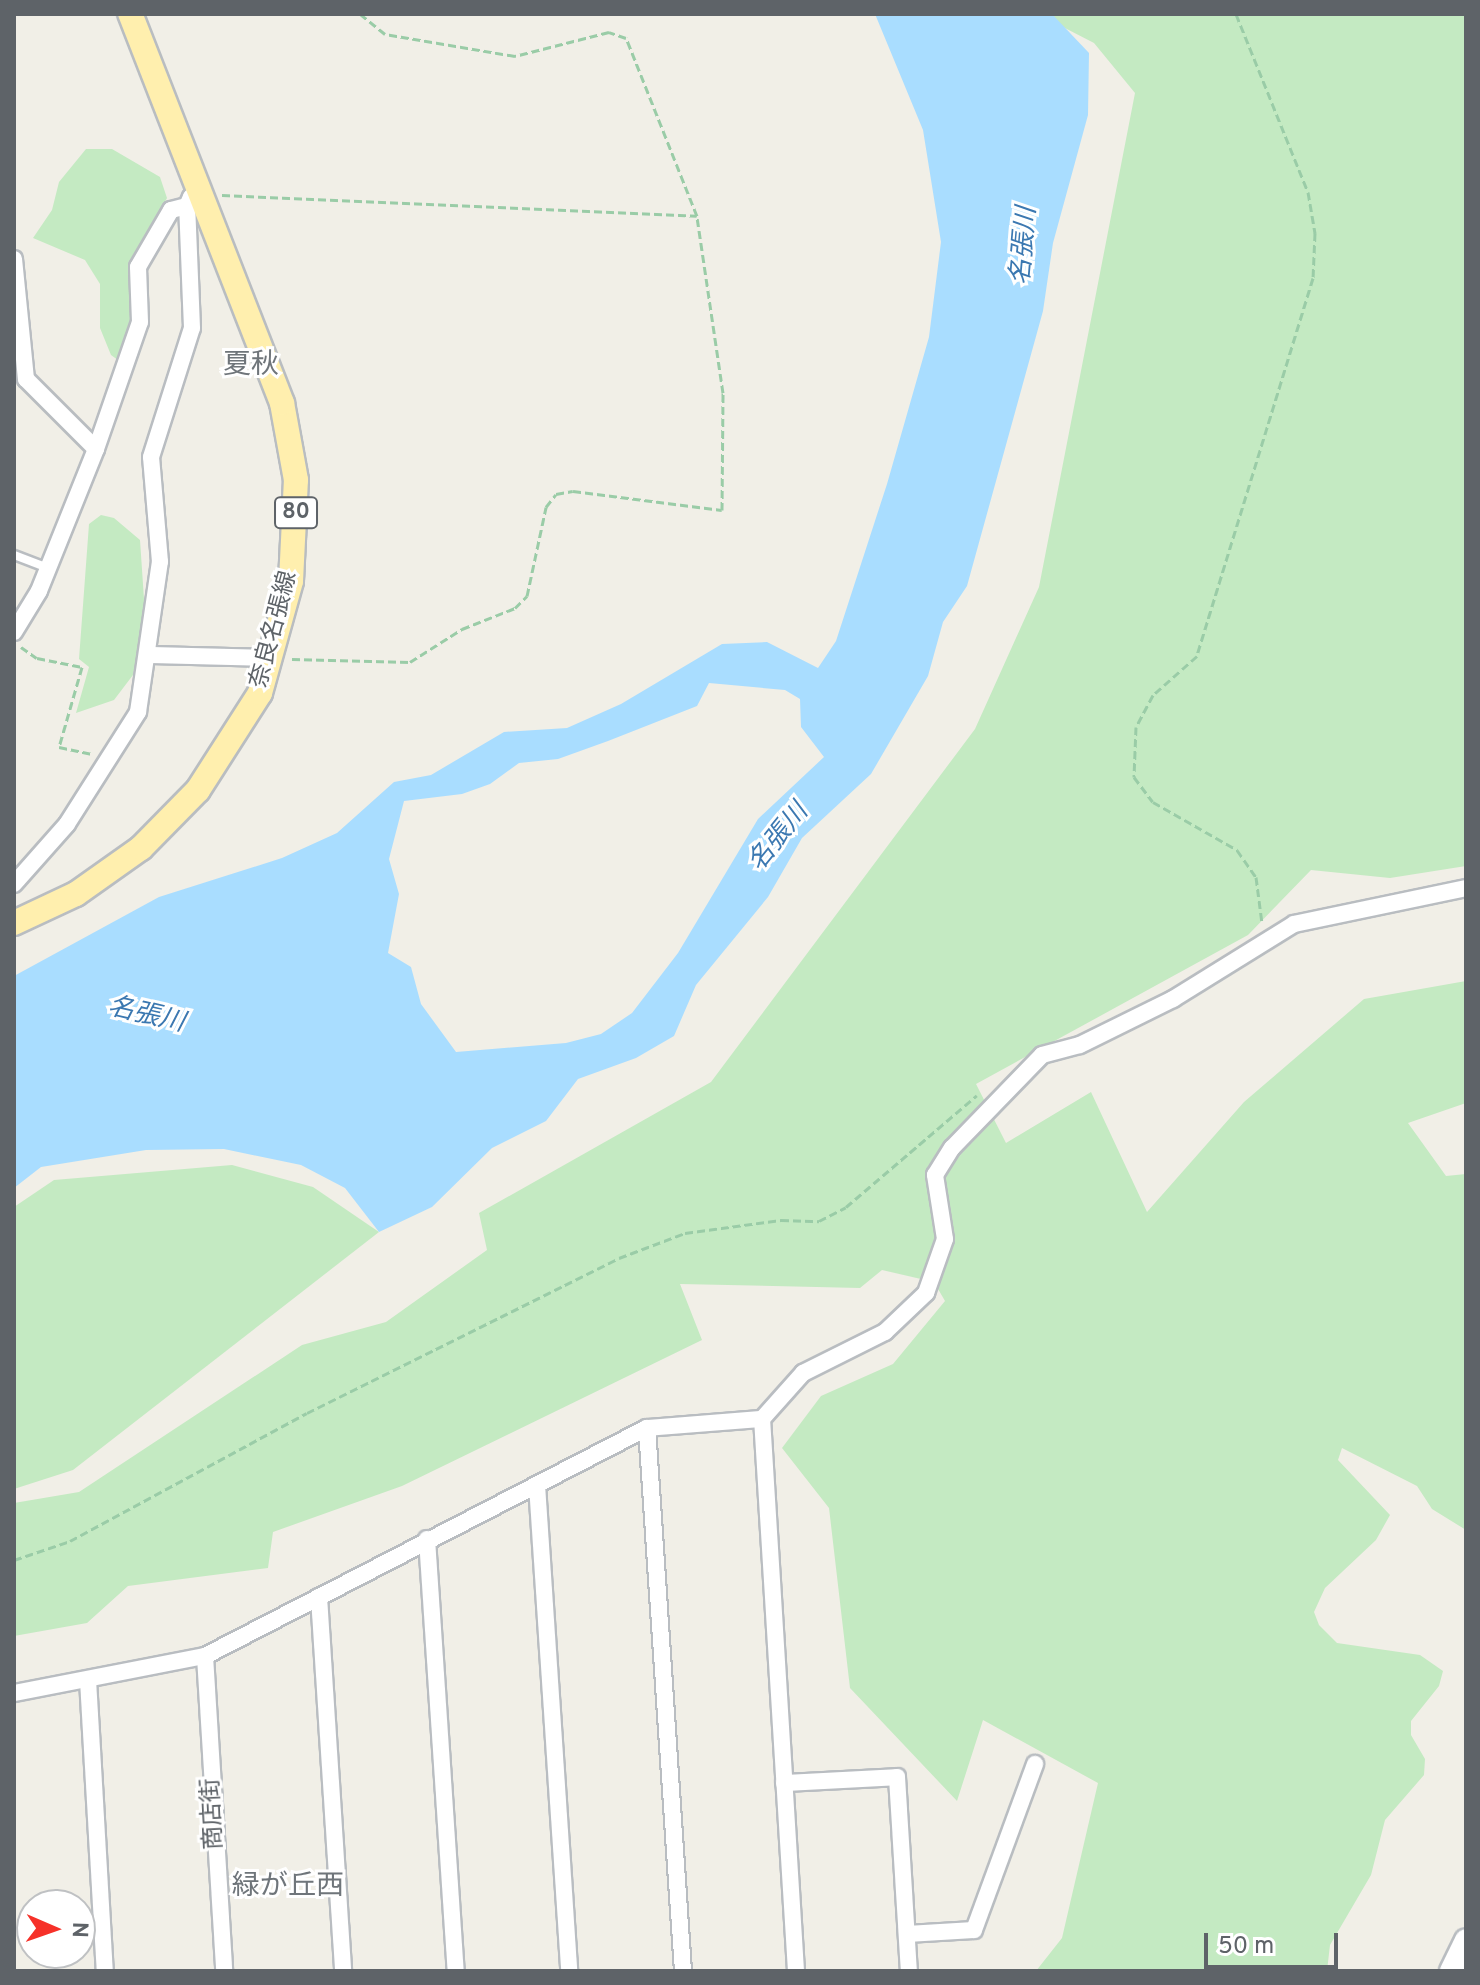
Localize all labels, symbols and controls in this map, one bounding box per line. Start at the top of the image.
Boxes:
water label: 名張川 [1006,206,1044,286]
district label: 夏秋 [223,349,279,383]
road number: 80 [274,495,318,531]
street label: 奈良名張線 [246,568,304,692]
water label: 名張川 [742,798,816,878]
water label: 名張川 [104,992,188,1040]
street label: 商店街 [198,1777,230,1851]
district label: 緑が丘西 [232,1870,344,1904]
north arrow [16,1889,96,1969]
scale bar [1208,1917,1342,1967]
text: N [65,1921,92,1938]
text: 50 m [1218,1932,1274,1962]

